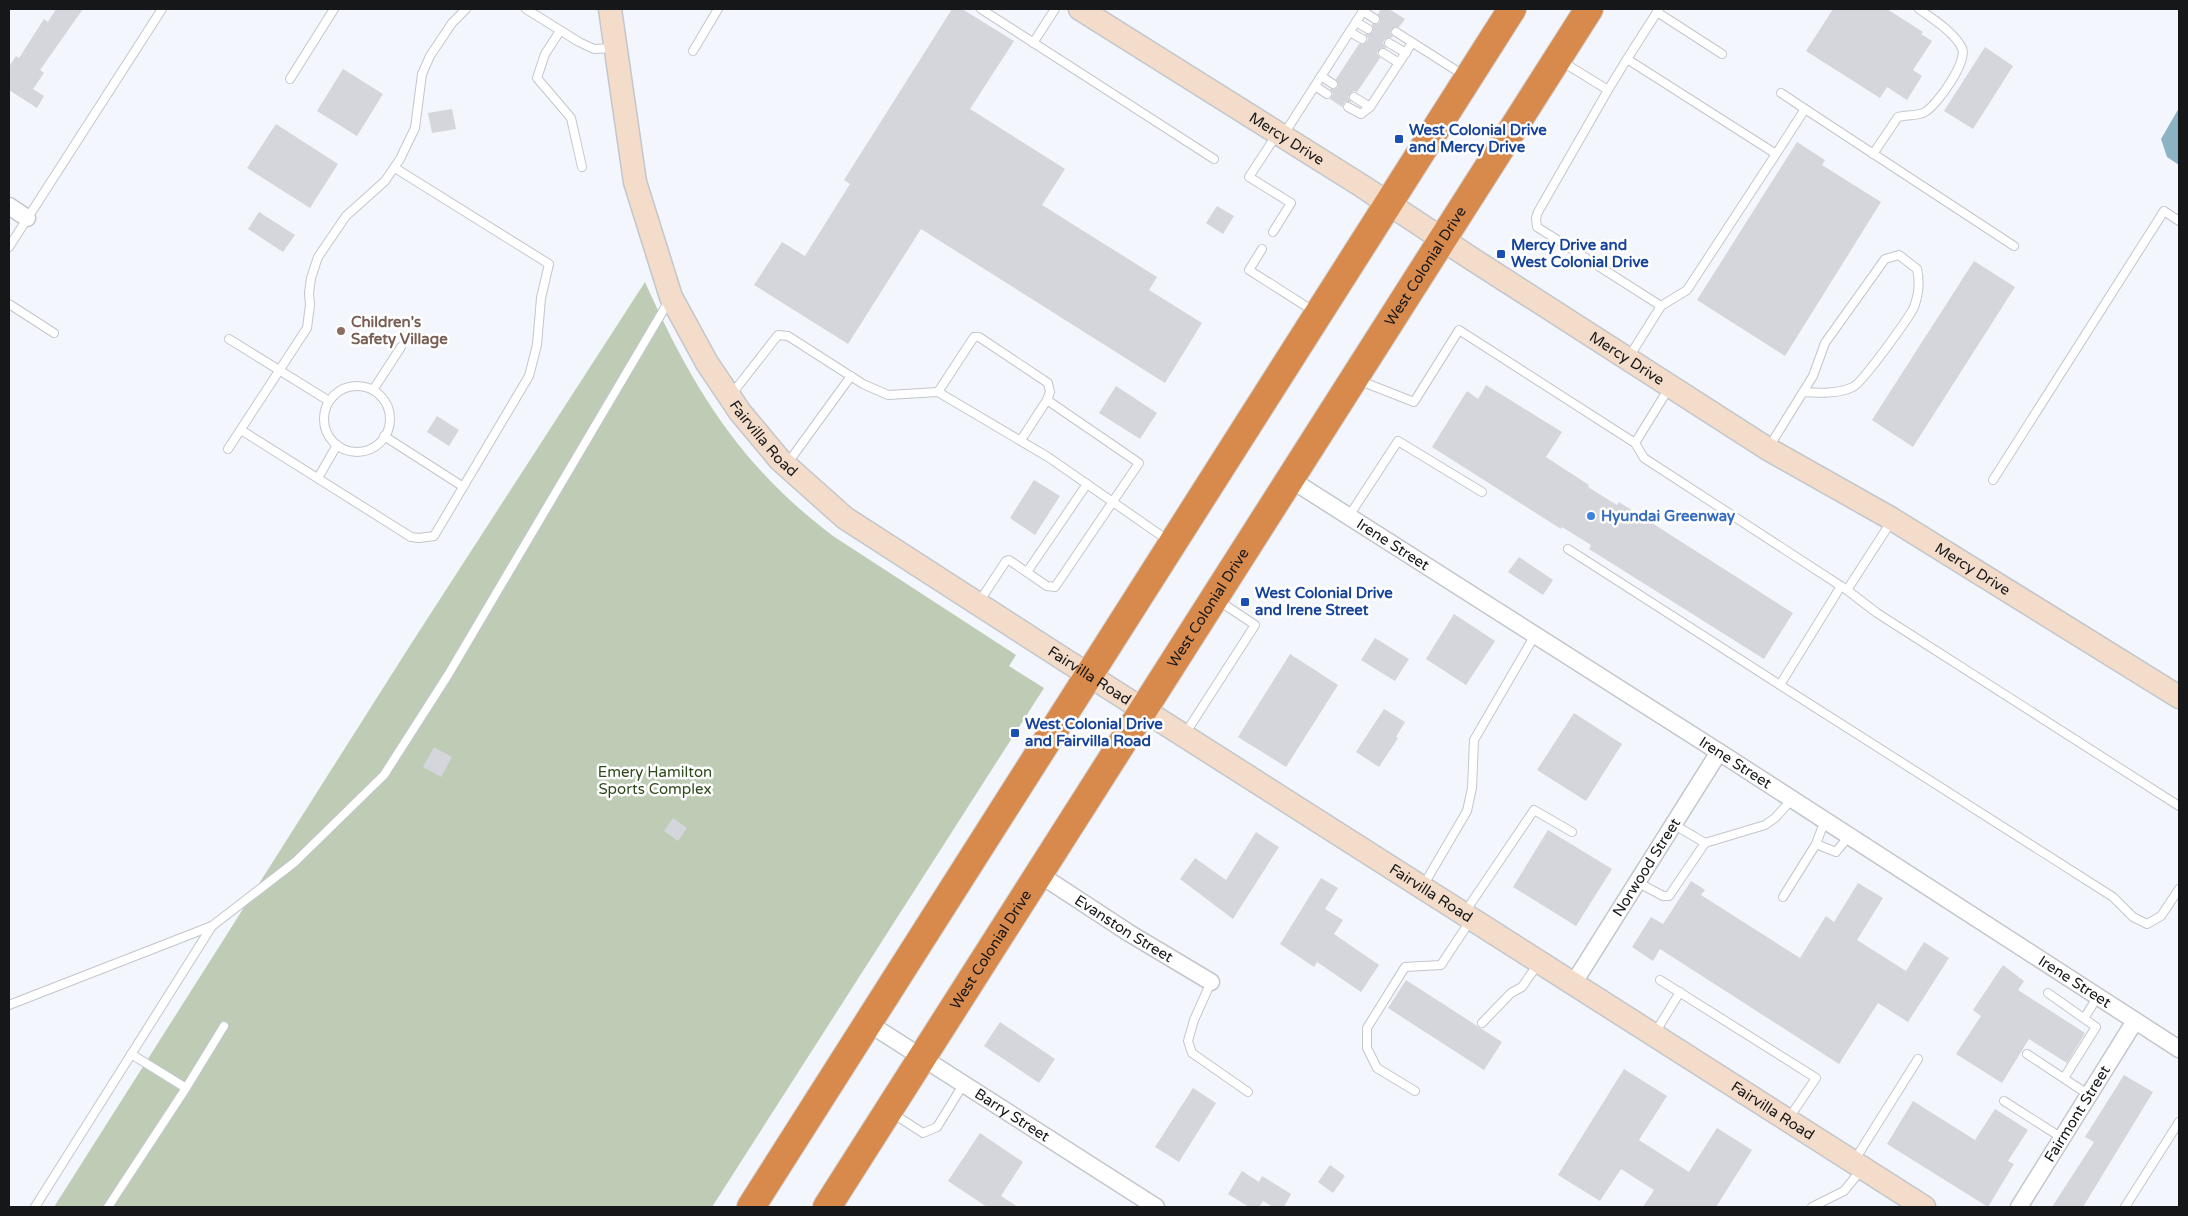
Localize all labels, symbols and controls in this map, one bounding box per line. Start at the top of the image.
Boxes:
street label: Mercy Drive [1246,108,1328,169]
place label: West Colonial Drive and Mercy Drive [1409,121,1547,157]
marker: West Colonial Drive and Mercy Drive [1393,133,1405,145]
street label: West Colonial Drive [1381,203,1470,329]
place label: Mercy Drive and West Colonial Drive [1511,236,1649,271]
marker: Mercy Drive and West Colonial Drive [1495,248,1507,260]
place label: Children's Safety Village [351,313,448,349]
marker: Children's Safety Village [335,325,347,337]
street label: Mercy Drive [1586,328,1668,389]
street label: Fairvilla Road [726,397,801,480]
place label: Hyundai Greenway [1601,507,1735,526]
marker: Hyundai Greenway [1585,510,1597,522]
street label: Irene Street [1353,515,1433,574]
street label: Mercy Drive [1932,539,2014,599]
street label: West Colonial Drive [1163,545,1253,671]
place label: West Colonial Drive and Irene Street [1255,584,1393,619]
marker: West Colonial Drive and Irene Street [1239,596,1251,608]
street label: Fairvilla Road [1045,642,1134,709]
place label: West Colonial Drive and Fairvilla Road [1025,715,1163,750]
marker: West Colonial Drive and Fairvilla Road [1009,727,1021,739]
street label: Irene Street [1696,733,1775,793]
park label: Emery Hamilton Sports Complex [598,763,712,798]
street label: Norwood Street [1609,814,1684,920]
street label: Fairvilla Road [1386,860,1476,926]
street label: West Colonial Drive [946,887,1035,1013]
street label: Evanston Street [1071,891,1177,966]
street label: Irene Street [2035,952,2115,1012]
street label: Fairmont Street [2040,1062,2114,1165]
street label: Fairvilla Road [1728,1077,1818,1144]
street label: Barry Street [971,1085,1053,1146]

